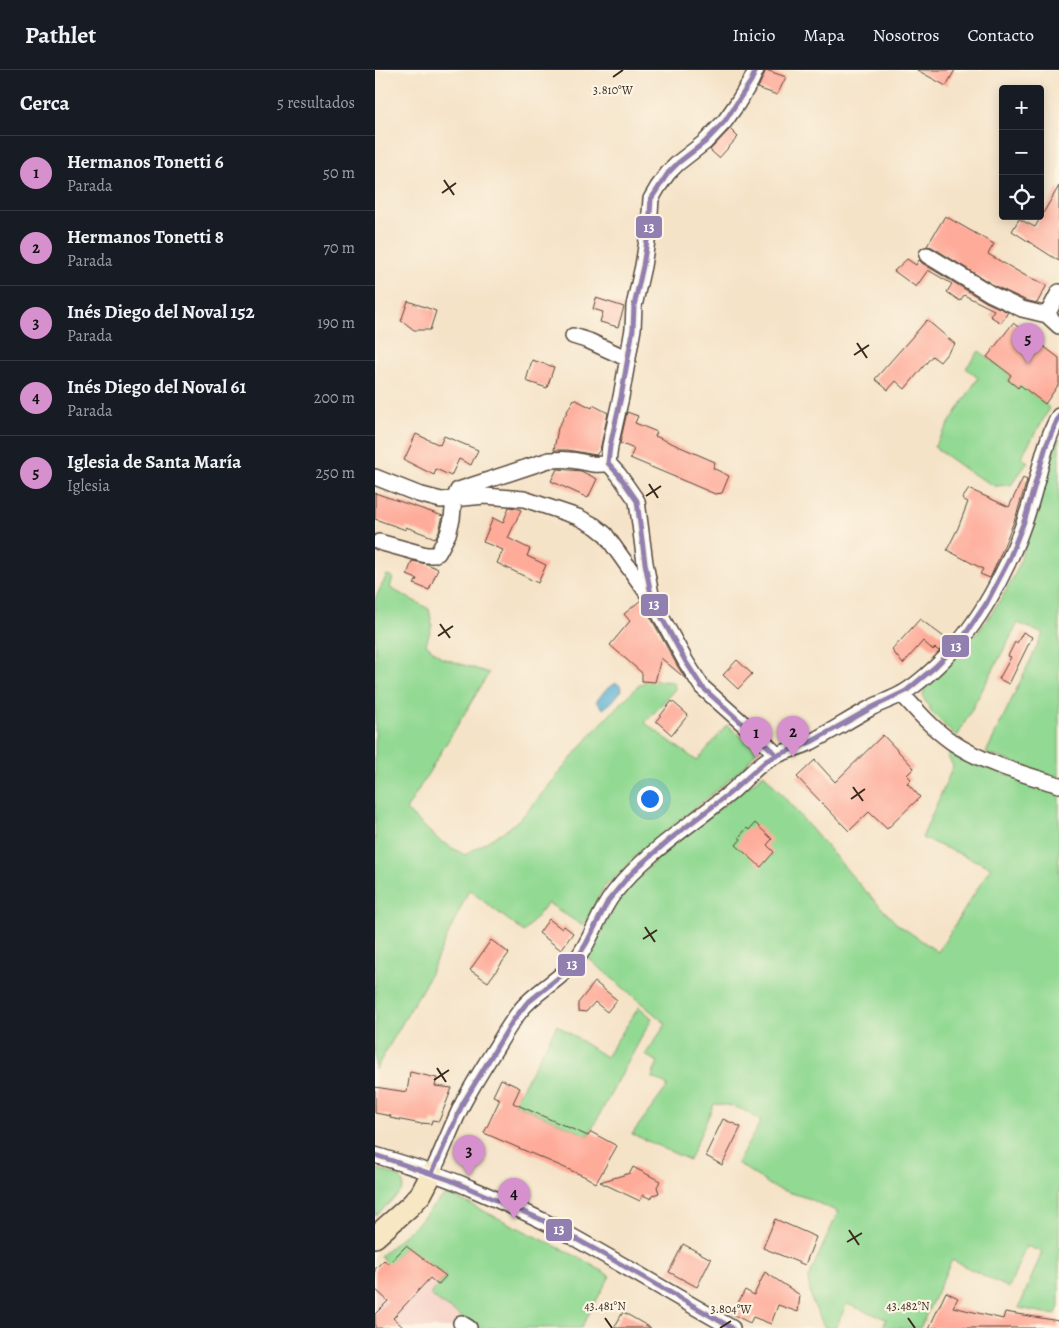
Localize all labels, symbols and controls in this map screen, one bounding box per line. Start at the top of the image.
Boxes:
text: Pathlet [25,19,96,51]
text: Inicio [732,23,775,47]
text: Mapa [803,23,845,47]
text: Nosotros [873,23,939,47]
text: Contacto [967,23,1034,47]
text: 3.810°W [593,82,634,98]
map controls [999,85,1044,220]
button: + [999,85,1044,130]
text: Cerca [20,89,70,117]
text: 5 resultados [277,92,355,114]
button: − [999,130,1044,175]
text: Hermanos Tonetti 6 [67,149,224,175]
text: 1 [33,162,39,184]
text: 50 m [323,162,355,184]
text: Parada [67,175,112,197]
button: locate [999,175,1044,220]
line badge: 13 [635,215,663,239]
text: 13 [643,218,655,237]
text: Hermanos Tonetti 8 [67,224,224,250]
text: 2 [32,237,40,259]
text: 70 m [323,237,355,259]
text: Parada [67,250,112,272]
text: Inés Diego del Noval 152 [67,299,255,325]
text: 3 [33,312,39,334]
text: 190 m [317,312,355,334]
pin: 5 [1012,323,1044,364]
text: Parada [67,325,112,347]
text: Inés Diego del Noval 61 [67,374,246,400]
text: 4 [32,387,40,409]
text: 200 m [314,387,355,409]
text: Parada [67,400,112,422]
text: Iglesia de Santa María [67,449,241,475]
text: 5 [33,462,39,484]
text: 250 m [316,462,355,484]
text: Iglesia [67,475,110,497]
line badge: 13 [640,593,669,617]
text: 13 [648,595,660,614]
line badge: 13 [941,634,970,658]
text: 13 [950,637,962,656]
pin: 2 [777,716,809,757]
pin: 1 [740,717,772,758]
your location [637,786,663,812]
line badge: 13 [557,953,586,977]
text: 13 [566,955,578,974]
pin: 3 [453,1135,485,1176]
pin: 4 [498,1178,530,1219]
line badge: 13 [545,1218,573,1242]
text: 13 [553,1220,565,1239]
text: 43.481°N [584,1298,626,1314]
text: 43.482°N [886,1298,930,1314]
text: 3.804°W [710,1301,752,1317]

